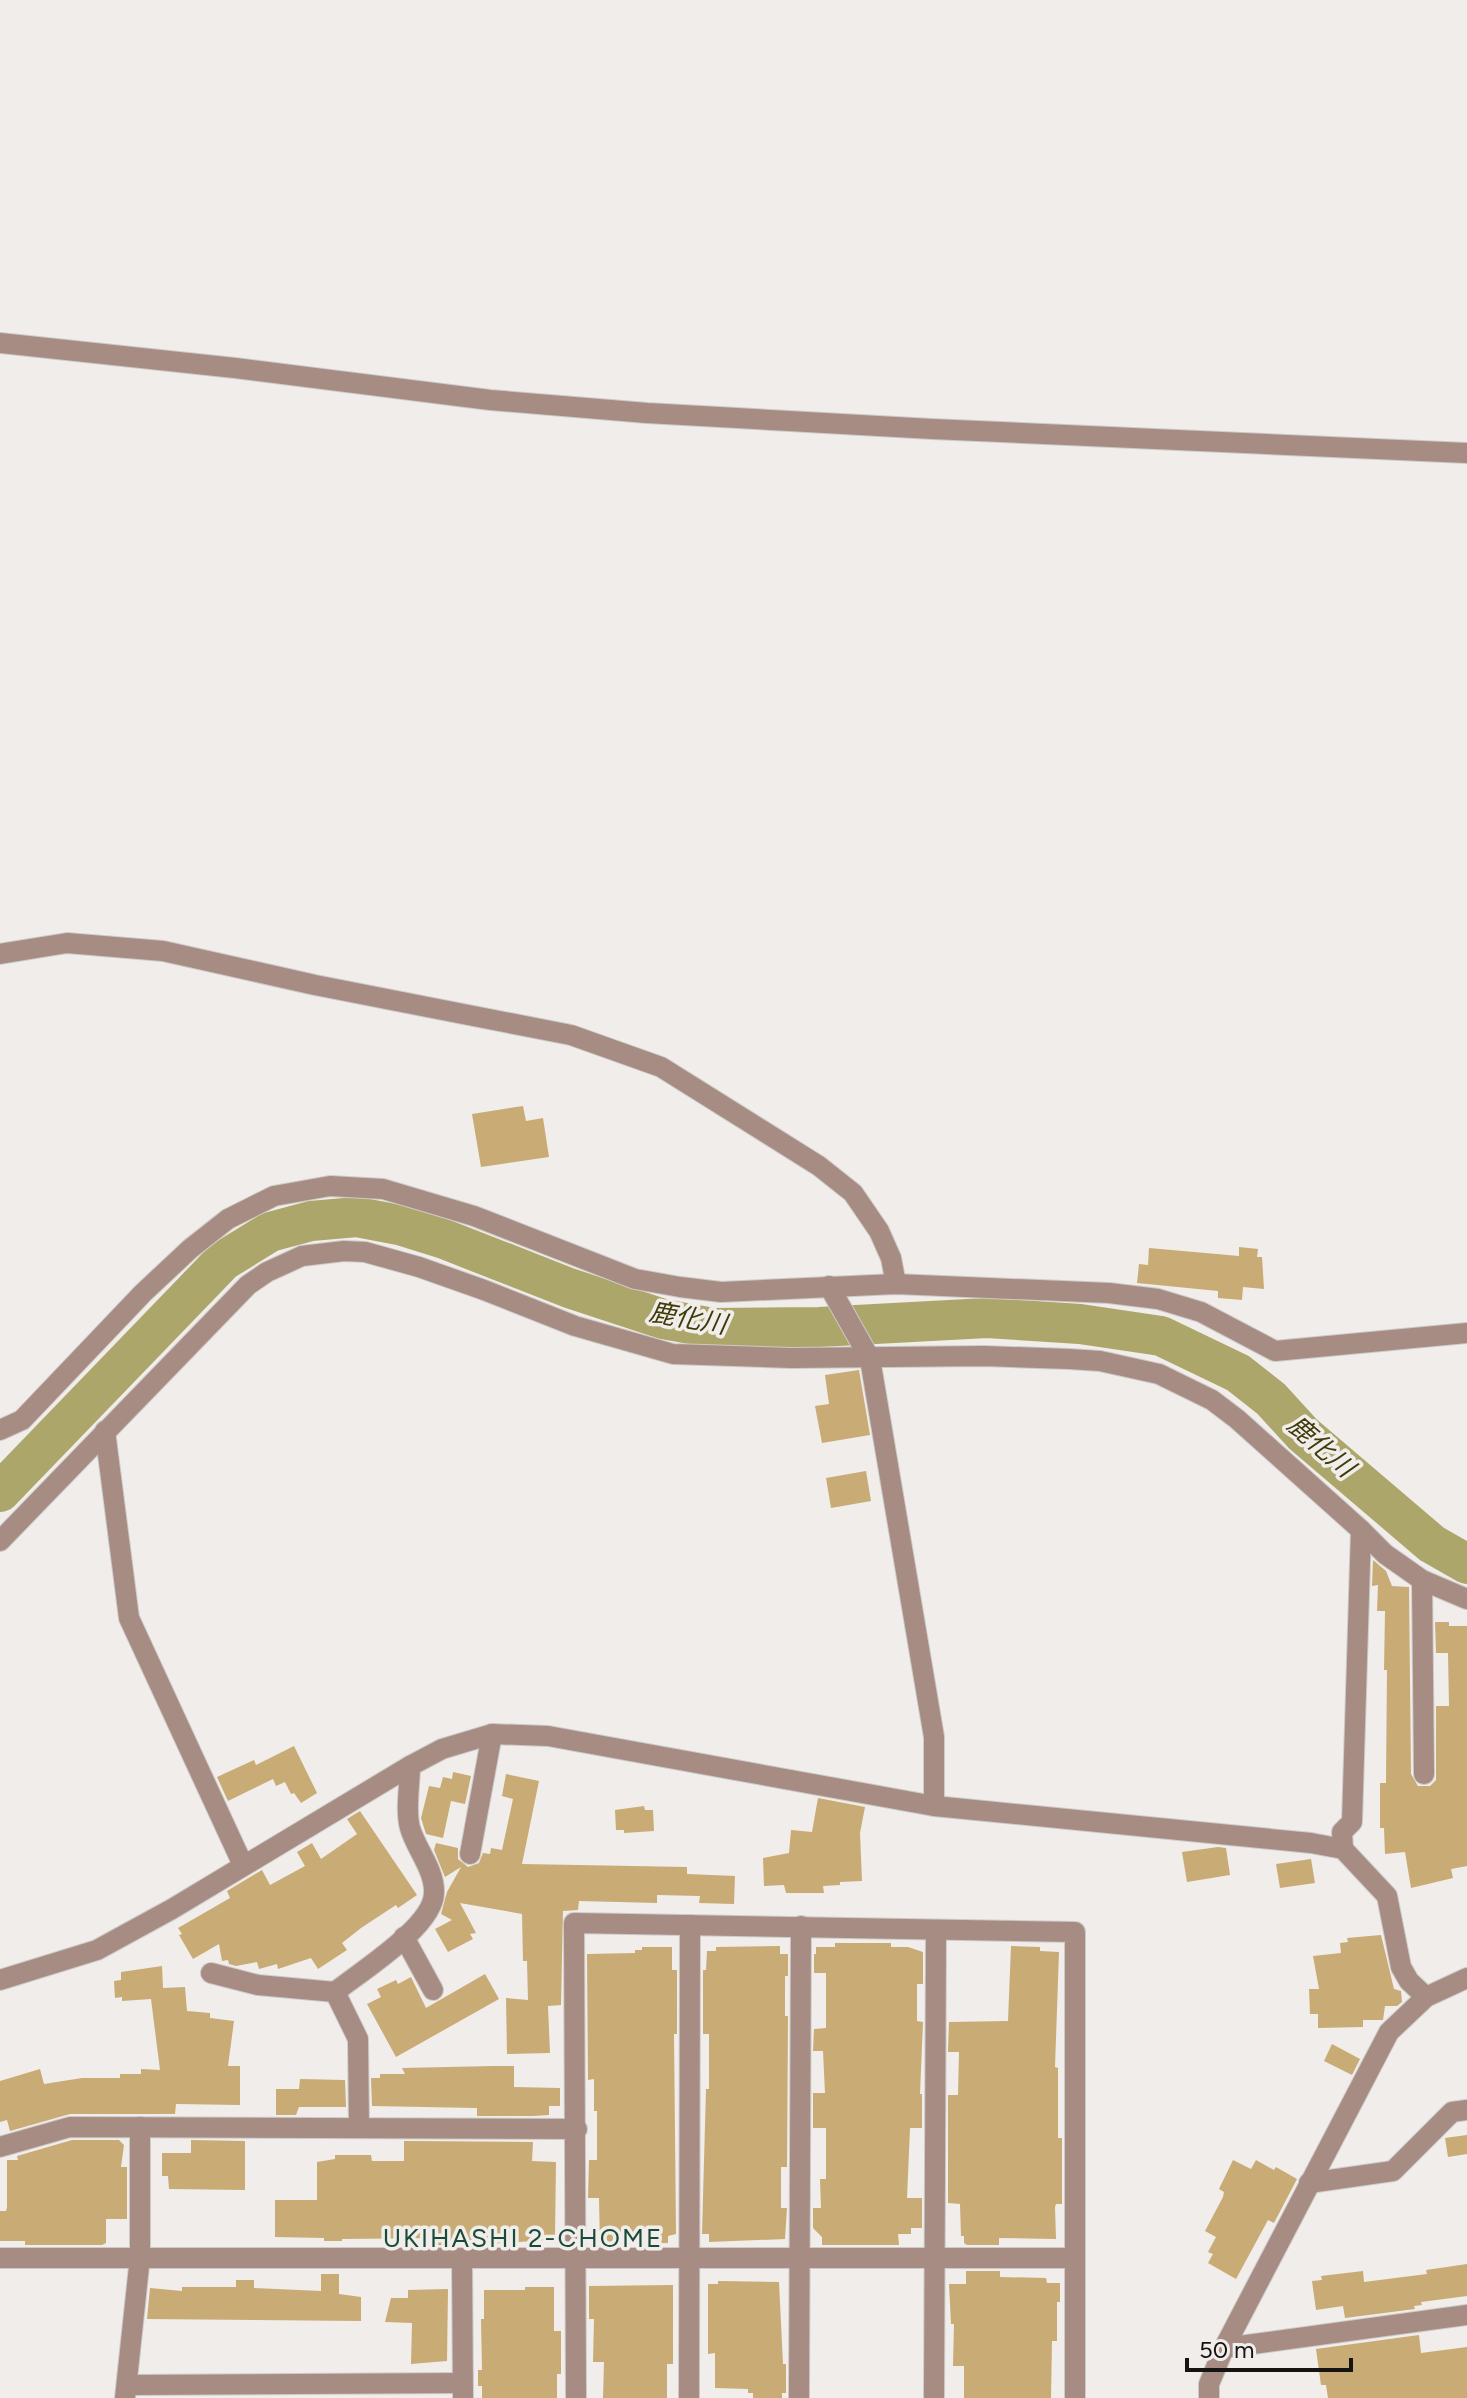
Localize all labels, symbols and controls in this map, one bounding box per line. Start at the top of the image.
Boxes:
water label: 鹿化川 [647,1295,732,1341]
water label: 鹿化川 [1281,1408,1363,1486]
district label: UKIHASHI 2-CHOME [383,2222,663,2254]
scale bar [1187,2322,1351,2372]
text: 50 m [1199,2335,1255,2364]

